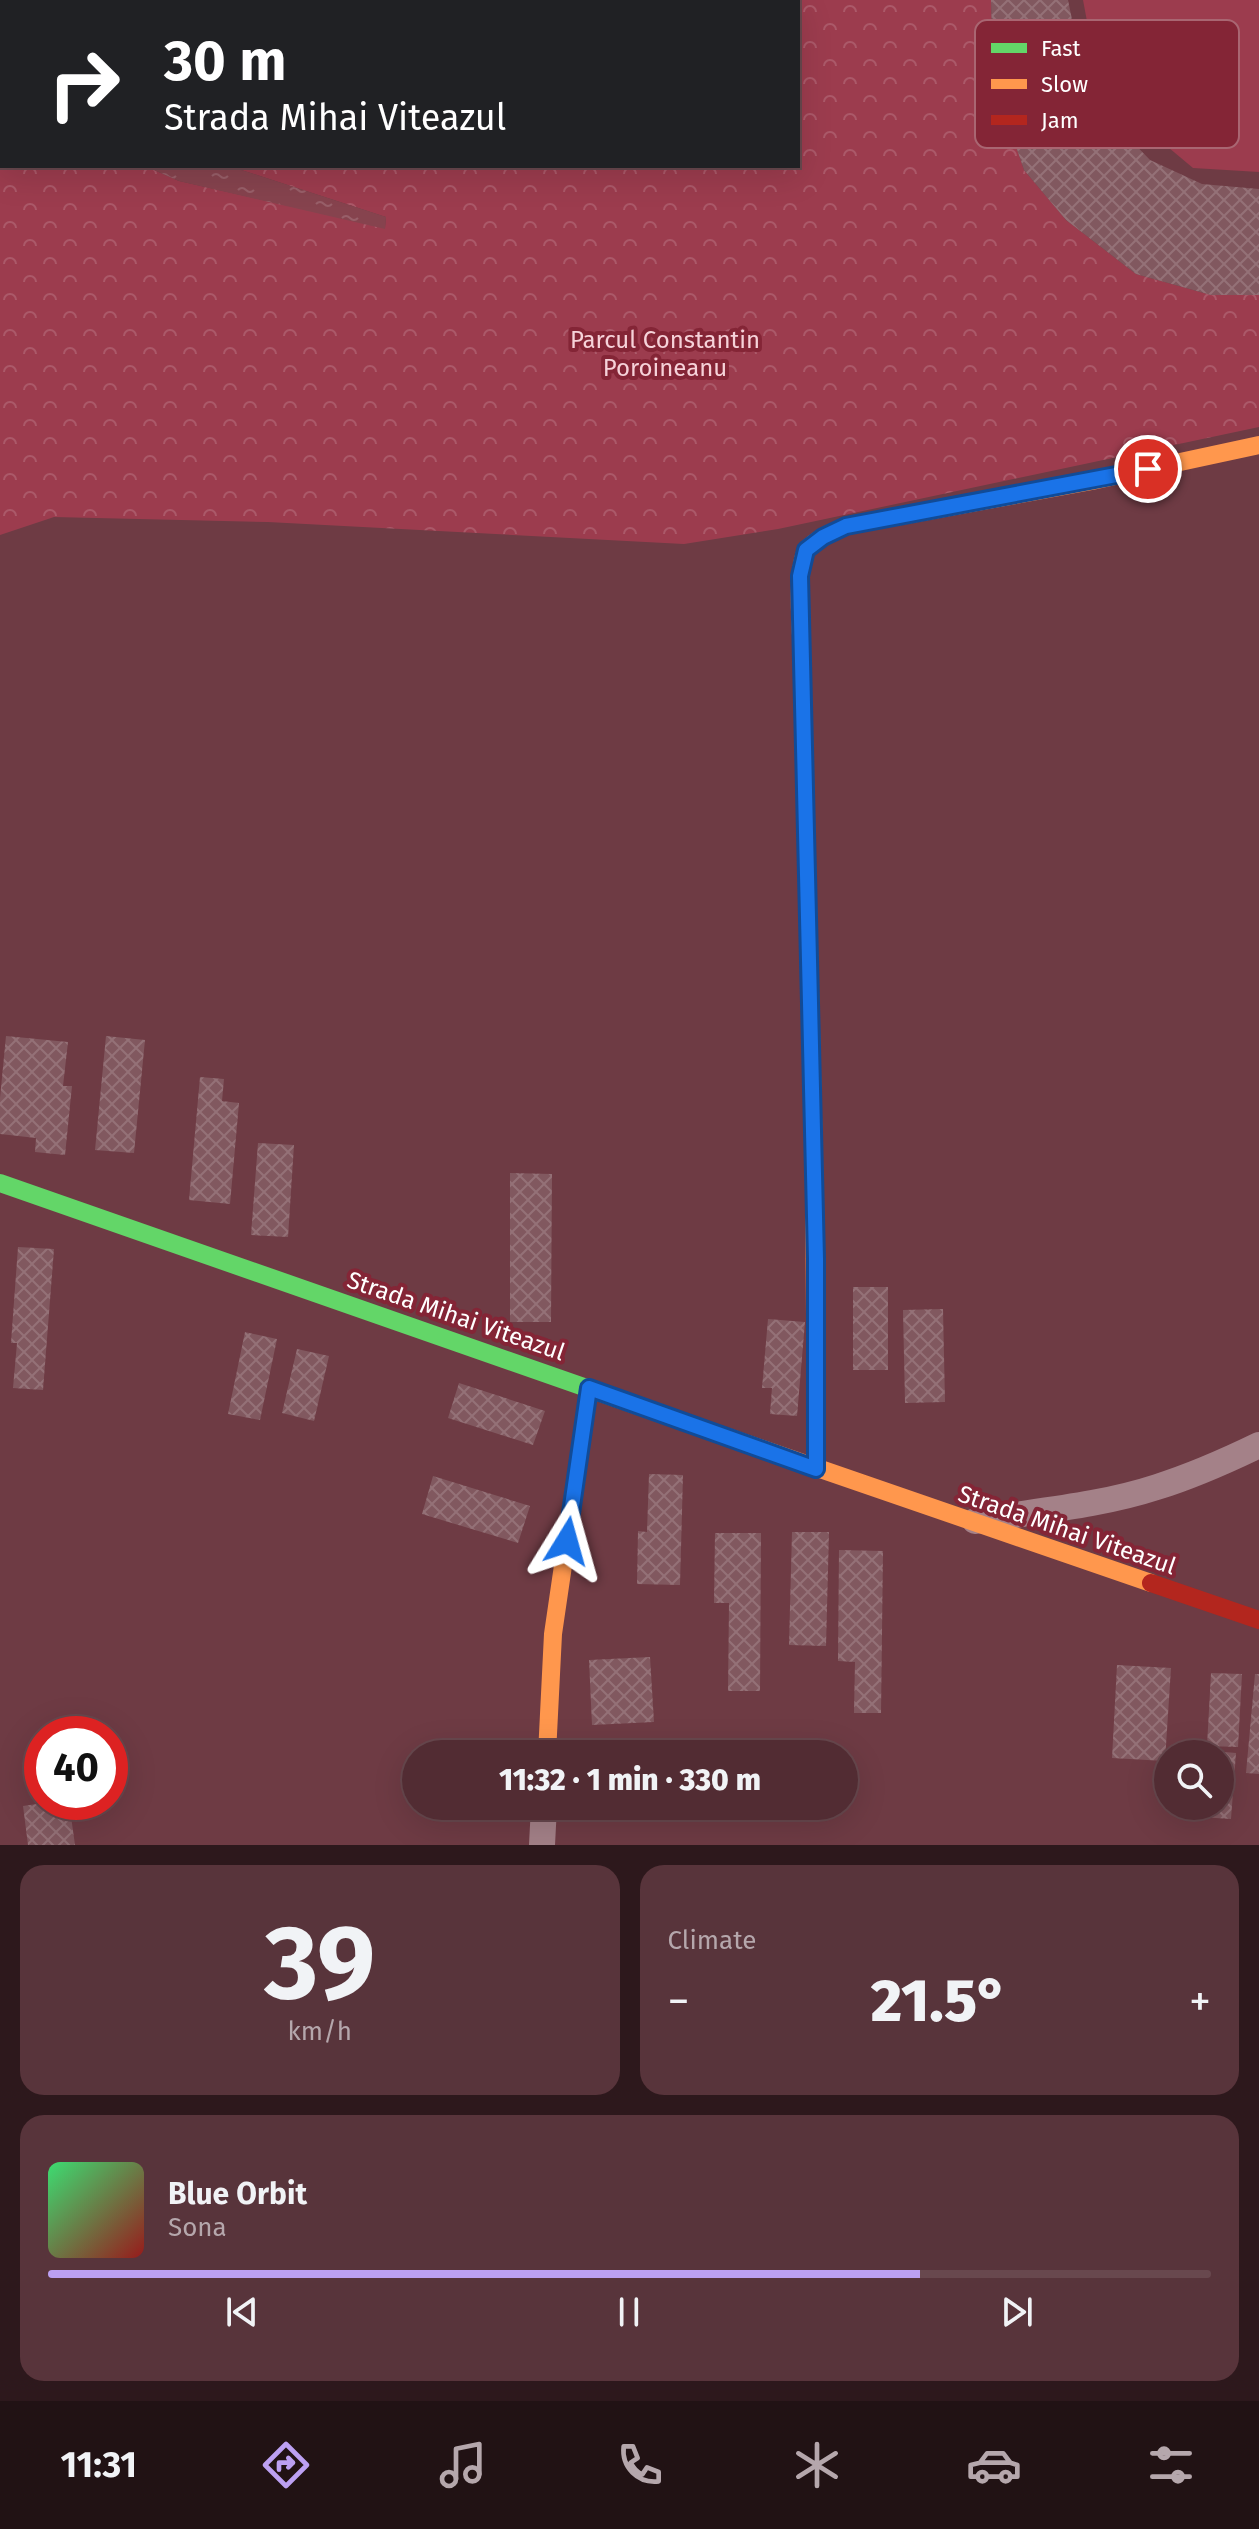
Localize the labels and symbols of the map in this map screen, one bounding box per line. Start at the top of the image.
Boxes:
legend [975,20,1239,148]
text: Fast [1041,35,1081,62]
text: Slow [1041,71,1088,98]
text: Jam [1041,107,1079,134]
park label: Parcul Constantin Poroineanu [570,326,760,382]
pin [1114,435,1182,503]
street label: Strada Mihai Viteazul [344,1266,568,1366]
street label: Strada Mihai Viteazul [955,1480,1179,1580]
position arrow [525,1499,609,1583]
speed limit sign: 40 [24,1716,128,1820]

